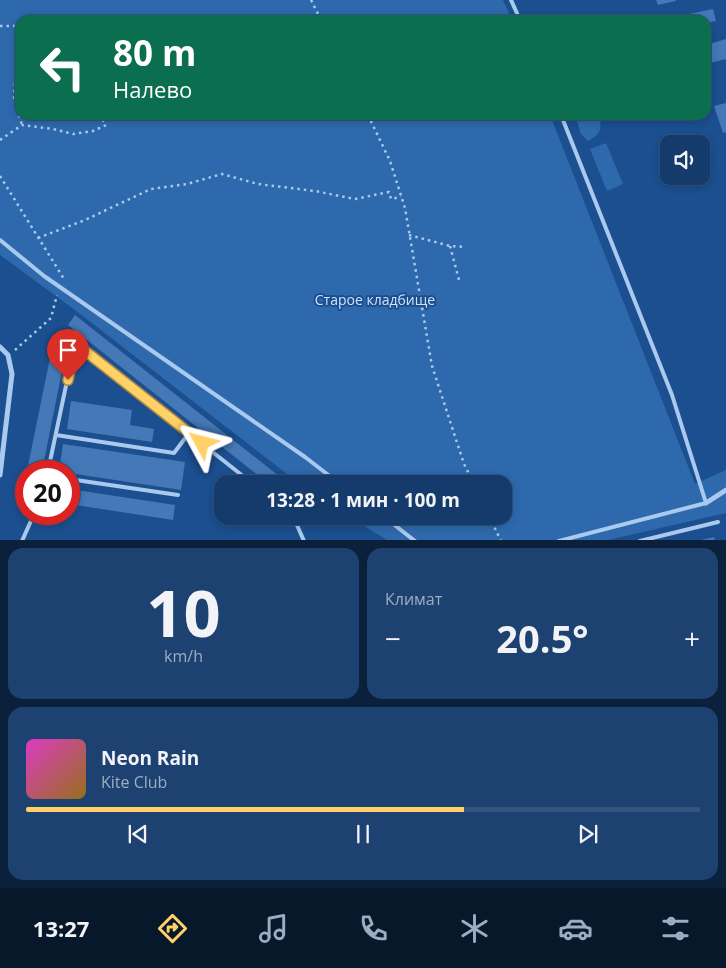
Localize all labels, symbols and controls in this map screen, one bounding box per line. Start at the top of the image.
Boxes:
text: 80 m [113,29,196,76]
icon: left [30,35,95,100]
text: Налево [113,74,192,104]
map controls [660,135,710,185]
button: sound [660,135,710,185]
park label: Старое кладбище [315,290,435,309]
pin [47,329,89,380]
icon: arrive [54,336,82,364]
position arrow [175,416,227,468]
speed limit sign: 20 [15,460,80,525]
text: 13:28 · 1 мин · 100 m [266,487,460,513]
text: 10 [146,568,221,656]
text: Климат [385,588,442,610]
text: 20.5° [496,612,589,664]
text: − [385,619,401,657]
text: + [684,619,700,657]
text: km/h [164,645,203,667]
text: Neon Rain [101,745,199,771]
text: Kite Club [101,771,167,793]
icon: previous [124,820,152,848]
icon: pause [349,820,377,848]
icon: next [574,820,602,848]
icon: directions [155,911,190,946]
icon: music [256,911,291,946]
icon: phone [356,911,391,946]
icon: climate [457,911,492,946]
icon: car [558,911,593,946]
icon: filters [658,911,693,946]
text: 13:27 [33,913,89,943]

